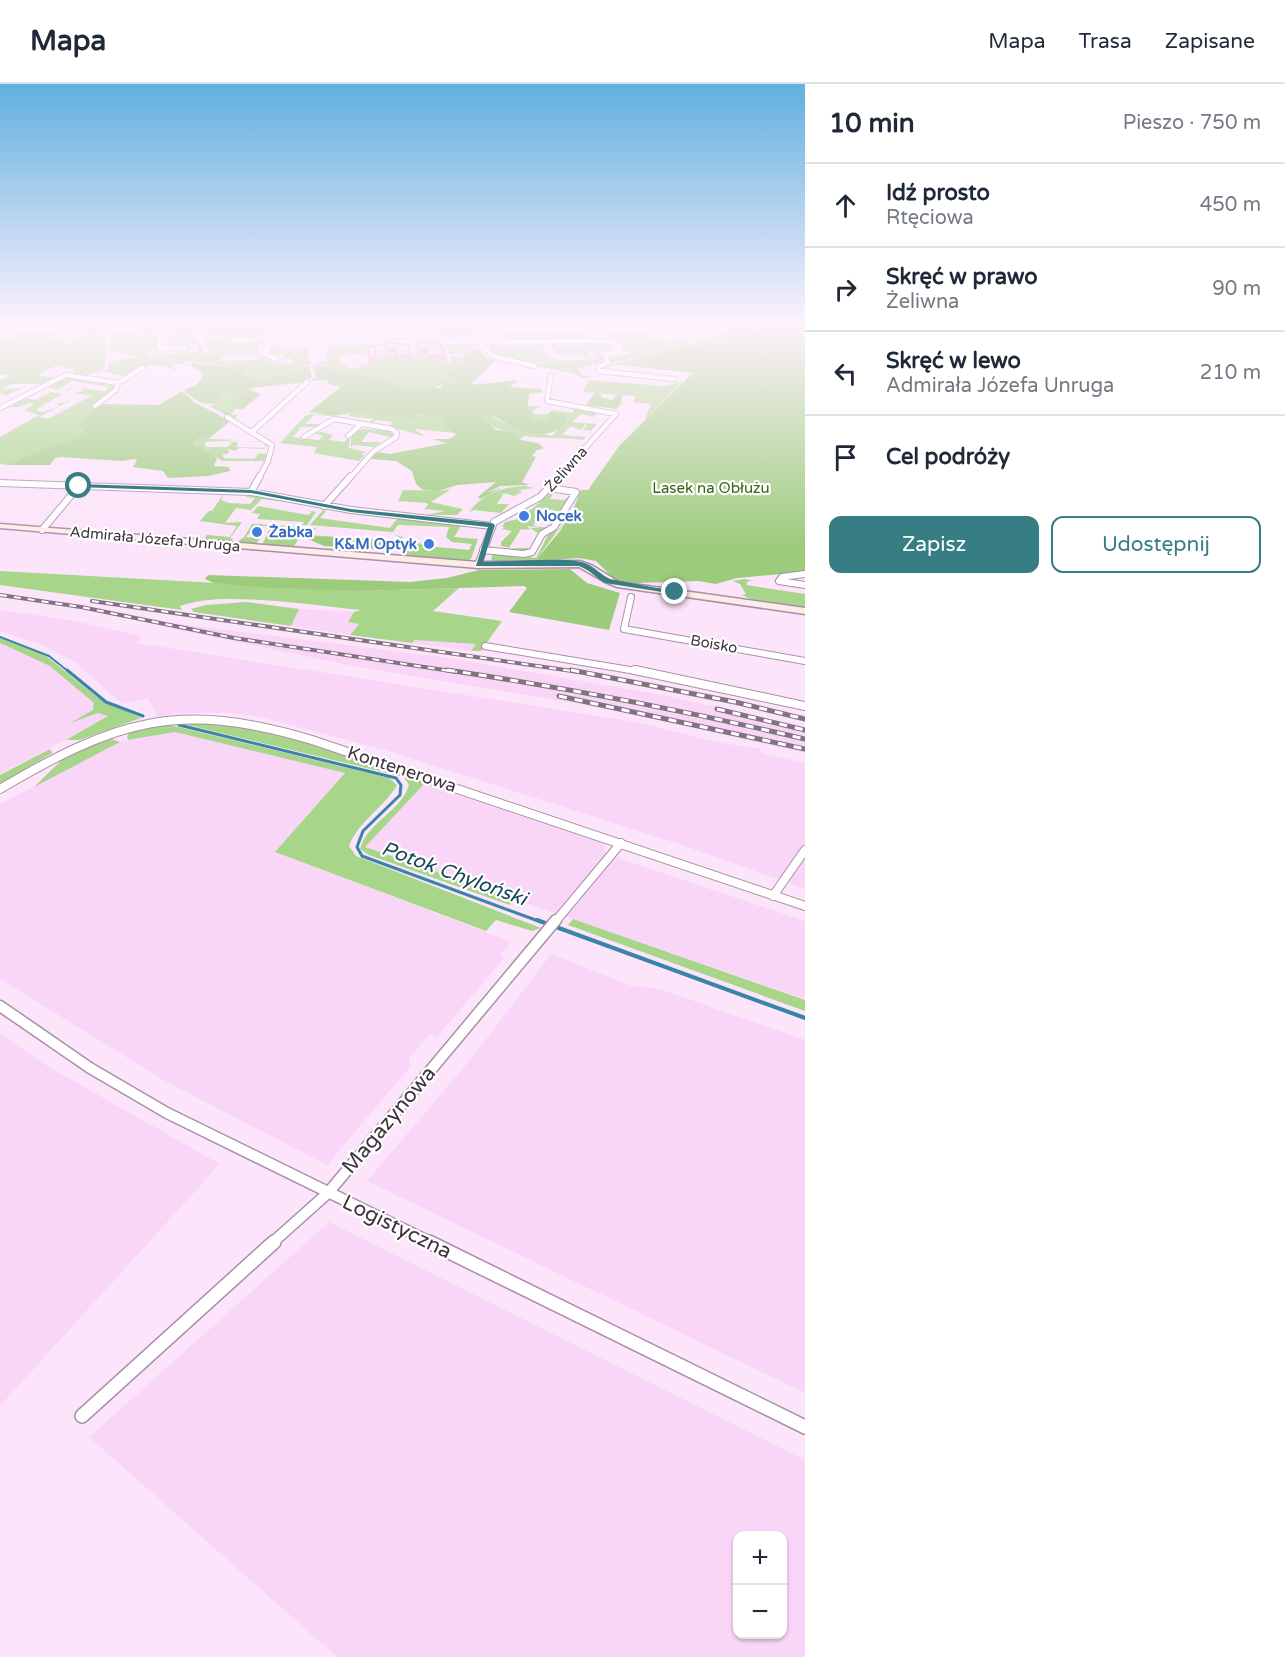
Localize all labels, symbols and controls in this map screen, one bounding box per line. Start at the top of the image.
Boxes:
text: Mapa [30,24,106,58]
text: Mapa [988,29,1045,54]
text: Trasa [1078,29,1132,54]
text: Zapisane [1165,29,1255,54]
text: 10 min [829,108,915,139]
text: Pieszo · 750 m [1123,111,1261,135]
text: Idź prosto [886,180,990,206]
icon: ahead [829,189,862,222]
text: 450 m [1200,193,1261,217]
text: Rtęciowa [886,206,974,230]
text: Skręć w prawo [886,264,1038,290]
icon: right [829,273,862,306]
text: 90 m [1212,277,1261,301]
text: Żeliwna [886,290,959,314]
text: Skręć w lewo [886,348,1021,374]
icon: left [829,357,862,390]
text: 210 m [1200,361,1261,385]
text: Admirała Józefa Unruga [886,374,1114,398]
icon: arrive [829,441,862,474]
street label: Żeliwna [541,443,591,495]
text: Cel podróży [886,444,1010,470]
route start [65,472,91,498]
park label: Lasek na Obłużu [652,479,770,497]
place label: Nocek [536,507,582,525]
marker: Nocek [517,509,531,523]
button: Zapisz [829,516,1039,573]
button: Udostępnij [1051,516,1261,573]
street label: Admirała Józefa Unruga [69,523,241,555]
place label: Żabka [269,523,313,541]
marker: Żabka [250,525,264,539]
place label: K&M Optyk [334,535,417,554]
marker: K&M Optyk [422,537,436,551]
route end [661,578,687,604]
street label: Boisko [689,631,739,657]
street label: Kontenerowa [345,741,459,797]
water label: Potok Chyloński [378,837,533,912]
street label: Magazynowa [337,1061,441,1179]
street label: Logistyczna [338,1190,456,1264]
map controls [733,1531,787,1639]
button: + [733,1531,787,1585]
button: − [733,1585,787,1639]

